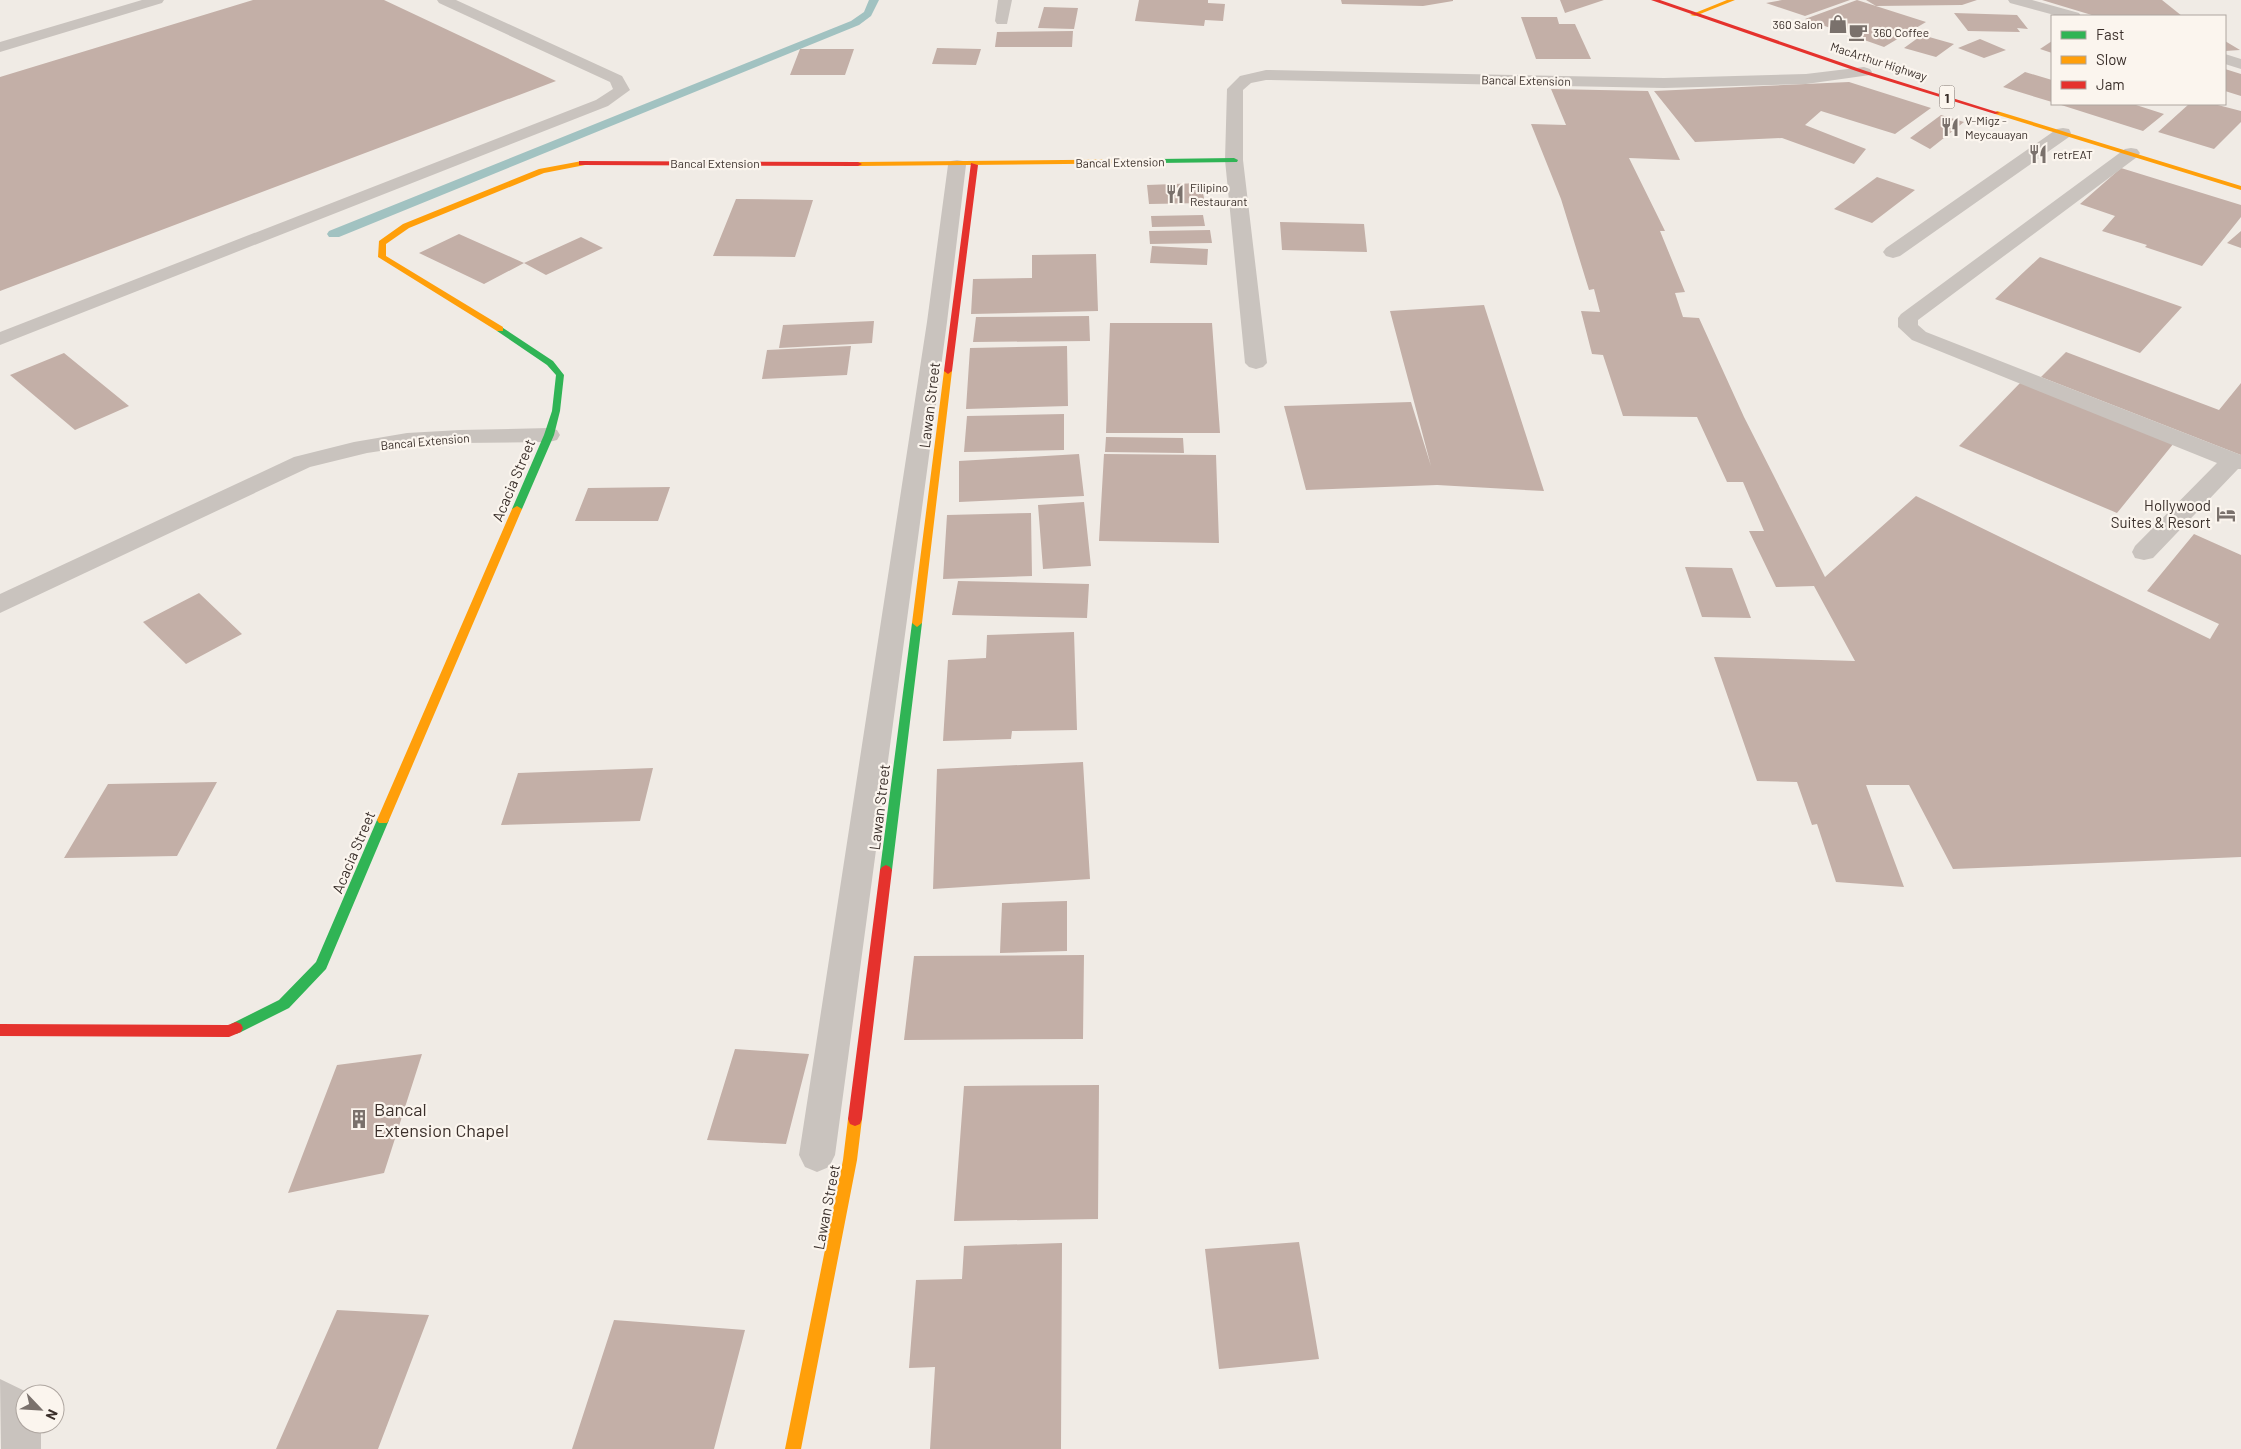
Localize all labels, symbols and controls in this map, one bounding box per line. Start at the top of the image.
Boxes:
shop icon: 360 Salon [1827,13,1849,35]
legend [2051,15,2226,105]
place label: 360 Salon [1773,17,1823,31]
cafe icon: 360 Coffee [1847,21,1869,43]
place label: 360 Coffee [1873,25,1929,39]
text: Fast [2096,25,2124,43]
street label: MacArthur Highway [1829,39,1929,83]
text: Slow [2096,50,2127,68]
street label: Bancal Extension [1481,72,1571,88]
text: Jam [2096,75,2125,93]
road number: 1 [1940,85,1954,108]
place label: V-Migz - Meycauayan [1965,113,2028,141]
restaurant icon: V-Migz - Meycauayan [1939,116,1961,138]
restaurant icon: retrEAT [2027,143,2049,165]
place label: retrEAT [2053,147,2093,161]
street label: Bancal Extension [1075,154,1165,170]
street label: Bancal Extension [670,156,760,170]
place label: Filipino Restaurant [1190,180,1248,208]
restaurant icon: Filipino Restaurant [1164,183,1186,205]
street label: Lawan Street [915,361,943,449]
street label: Bancal Extension [380,430,470,452]
street label: Acacia Street [488,436,538,524]
place label: Hollywood Suites & Resort [2111,496,2211,531]
hotel icon: Hollywood Suites & Resort [2215,503,2237,525]
street label: Lawan Street [865,763,893,851]
street label: Acacia Street [328,808,378,896]
place label: Bancal Extension Chapel [374,1098,509,1141]
building icon: Bancal Extension Chapel [348,1108,370,1130]
street label: Lawan Street [809,1163,843,1251]
north arrow [15,1384,65,1434]
text: N [43,1407,62,1423]

